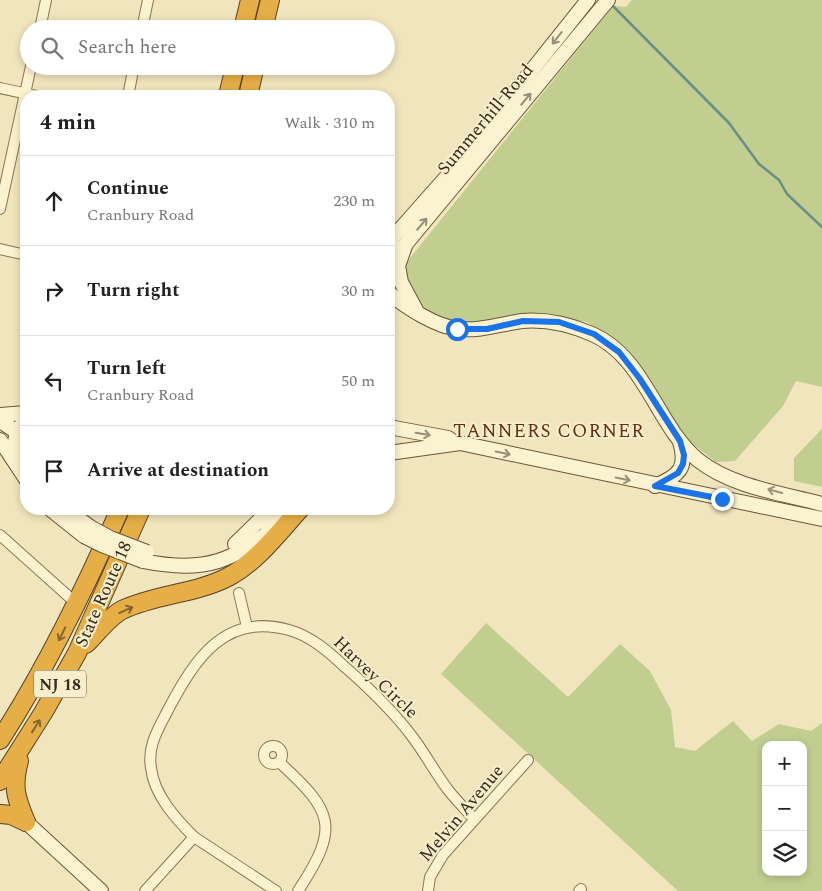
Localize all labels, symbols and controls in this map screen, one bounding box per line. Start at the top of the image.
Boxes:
search box [20,20,395,75]
one-way arrow [551,31,562,44]
text: Search here [78,33,177,62]
icon: search [38,34,66,62]
street label: Summerhill Road [431,58,540,181]
one-way arrow [520,93,531,106]
text: 4 min [40,107,96,139]
text: Walk · 310 m [284,111,375,135]
text: Continue [87,174,169,203]
icon: ahead [40,187,68,215]
text: 230 m [333,189,375,213]
text: Cranbury Road [87,203,194,227]
one-way arrow [417,218,428,231]
text: Turn right [87,276,180,305]
icon: right [40,277,68,305]
text: 30 m [341,279,375,303]
route start [446,318,469,341]
text: Turn left [87,354,166,383]
icon: left [40,367,68,395]
text: 50 m [341,369,375,393]
text: Cranbury Road [87,383,194,407]
district label: TANNERS CORNER [453,417,645,446]
one-way arrow [414,429,430,439]
one-way arrow [495,448,511,458]
text: Arrive at destination [87,456,269,485]
icon: arrive [40,457,68,485]
one-way arrow [614,475,630,484]
one-way arrow [767,486,783,495]
route end [711,488,734,511]
street label: State Route 18 [68,537,139,652]
one-way arrow [118,604,133,614]
one-way arrow [57,626,66,641]
street label: Harvey Circle [327,630,424,725]
road number: NJ 18 [34,671,86,698]
one-way arrow [31,719,41,733]
map controls [762,741,807,876]
button: + [762,741,807,786]
street label: Melvin Avenue [412,759,510,868]
button: − [762,786,807,831]
button: layers [762,831,807,876]

